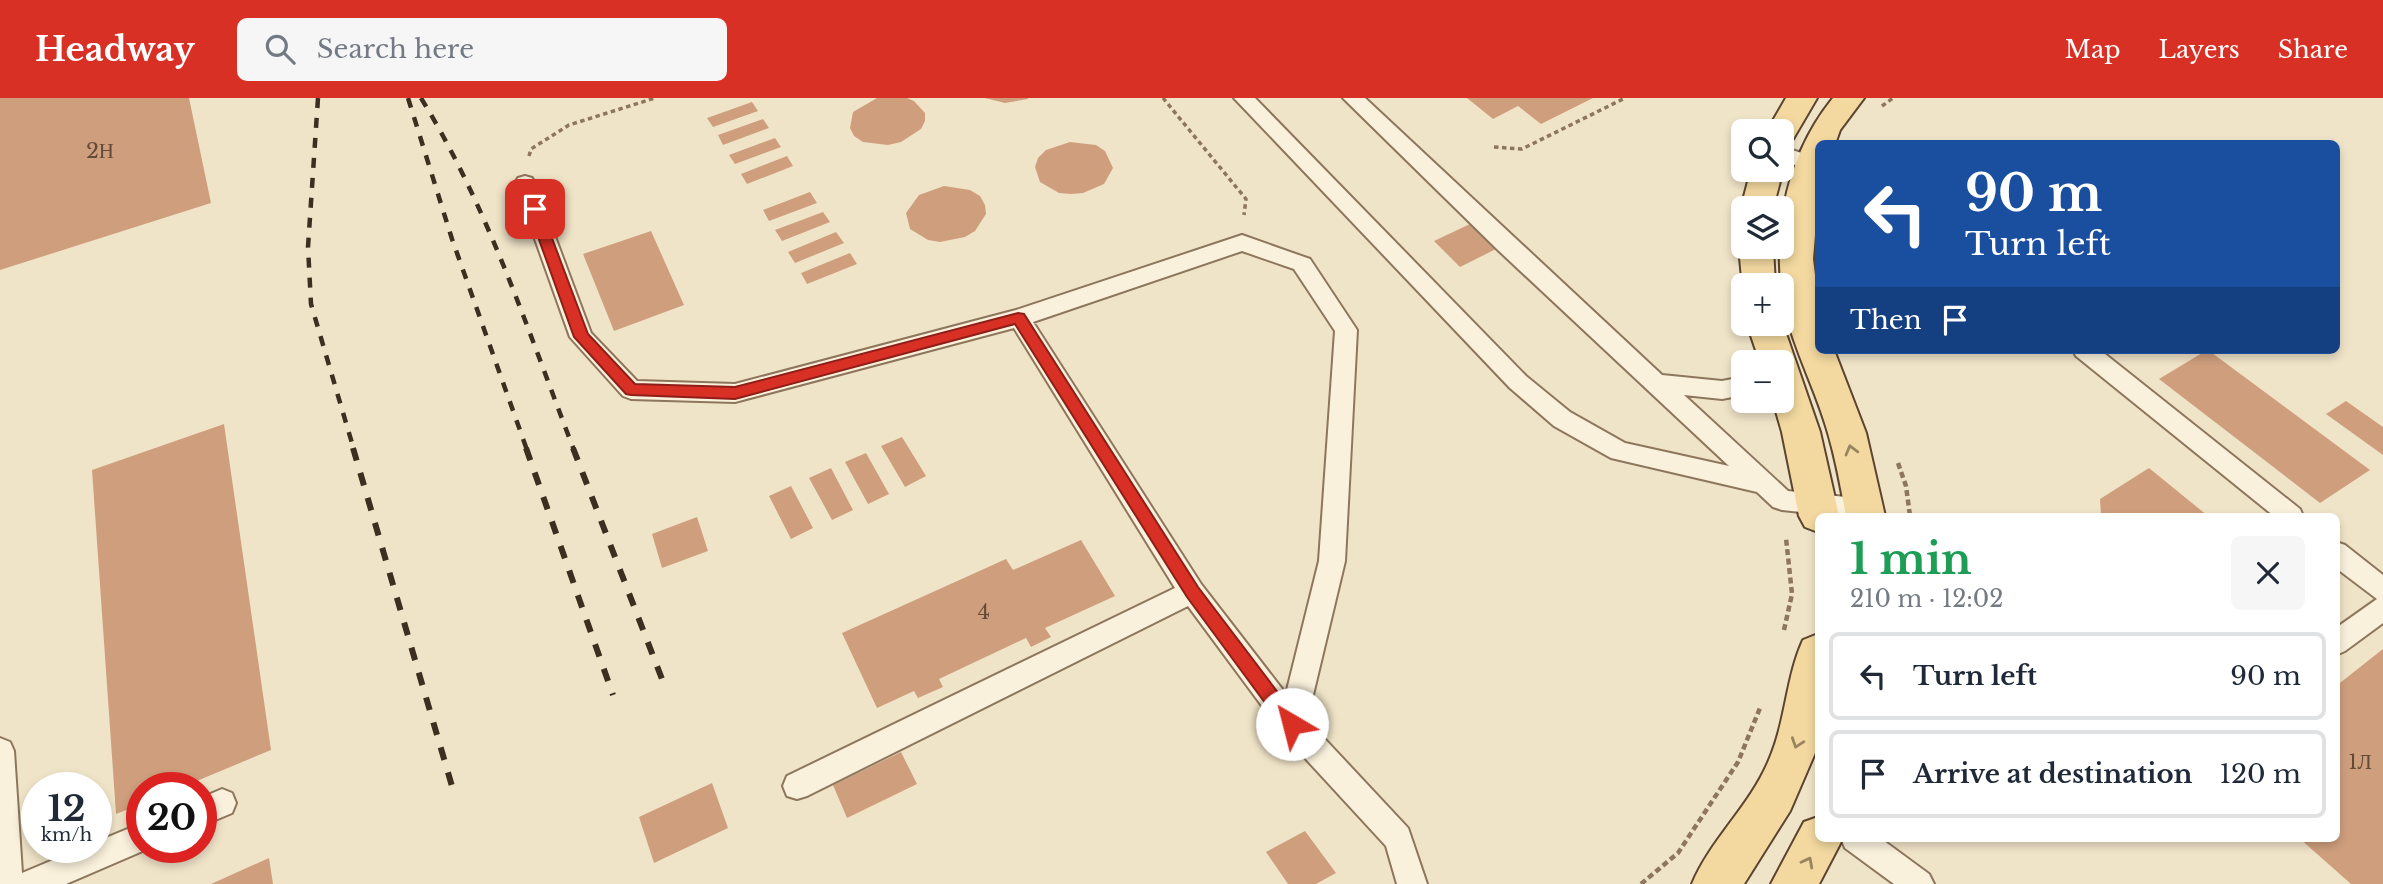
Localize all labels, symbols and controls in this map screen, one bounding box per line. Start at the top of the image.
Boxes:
search box [237,18,727,81]
text: Headway [35,29,195,70]
icon: search [261,30,299,68]
text: Search here [317,33,474,65]
text: Map [2065,35,2121,64]
text: Layers [2159,35,2240,64]
text: Share [2278,35,2348,64]
map controls [1731,119,1794,413]
button: search [1731,119,1794,182]
house number: 2Н [86,138,114,164]
text: 90 m [1965,163,2102,224]
icon: left [1850,168,1941,259]
pin [505,179,565,239]
icon: arrive [516,190,554,228]
button: layers [1731,196,1794,259]
text: Turn left [1965,224,2111,264]
button: + [1731,273,1794,336]
icon: arrive [1936,301,1974,339]
text: Then [1850,304,1922,336]
button: − [1731,350,1794,413]
one-way arrow [1845,444,1859,456]
text: 1 min [1850,533,1972,585]
button: close [2231,536,2305,610]
text: 210 m · 12:02 [1850,585,2003,613]
house number: 4 [978,599,990,625]
icon: left [1854,657,1892,695]
text: Turn left [1913,660,2037,692]
text: 90 m [2230,660,2301,692]
position arrow [1255,687,1329,761]
one-way arrow [1791,736,1805,748]
house number: 1Л [2348,749,2372,775]
icon: arrive [1854,755,1892,793]
text: Arrive at destination [1913,758,2193,790]
text: 120 m [2219,758,2301,790]
speed limit sign: 20 [126,772,217,863]
text: 12 [47,787,86,830]
text: km/h [41,824,92,846]
one-way arrow [1800,856,1813,869]

